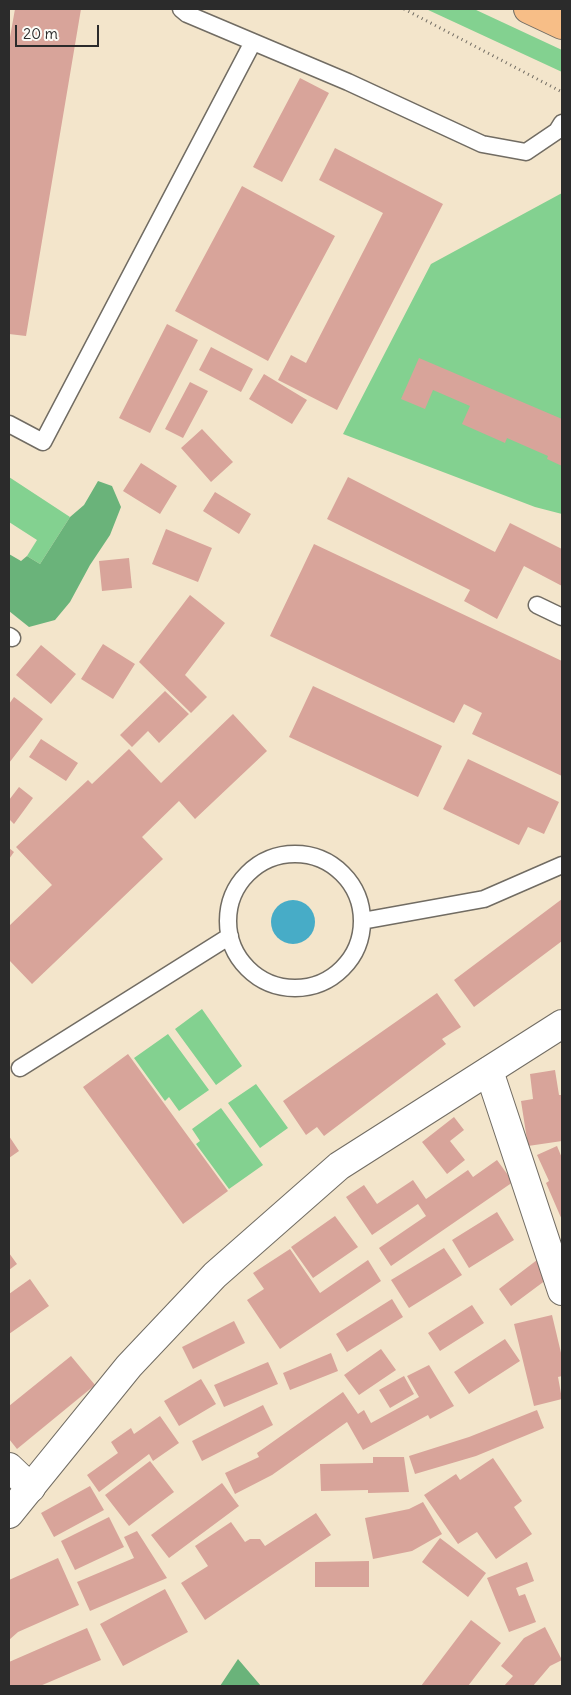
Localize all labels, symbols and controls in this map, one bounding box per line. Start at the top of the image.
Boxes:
scale bar [18,15,101,47]
text: 20 m [23,24,58,43]

